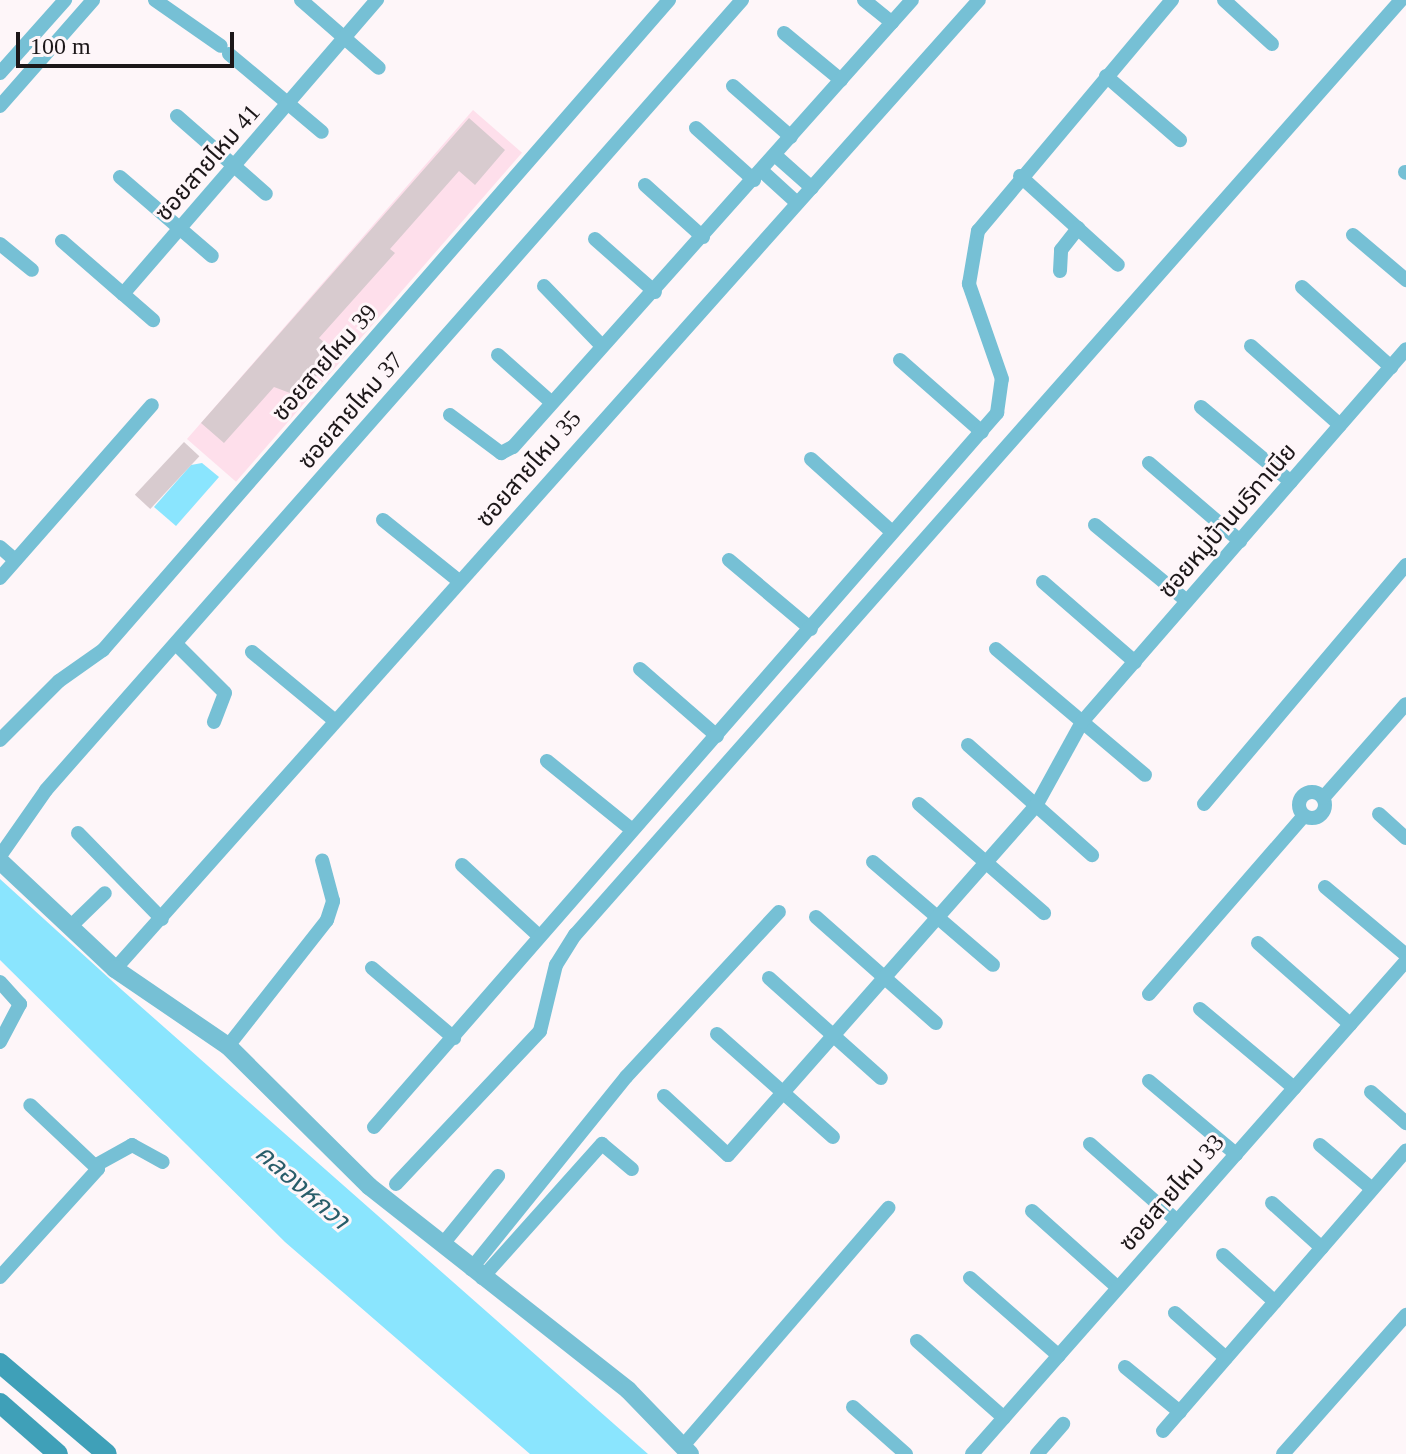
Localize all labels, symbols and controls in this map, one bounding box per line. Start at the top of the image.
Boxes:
scale bar [20,16,238,66]
text: 100 m [30,33,91,59]
street label: ซอยสายไหม 41 [149,99,267,227]
street label: ซอยสายไหม 39 [266,299,384,427]
street label: ซอยสายไหม 37 [292,347,410,475]
street label: ซอยสายไหม 35 [470,405,588,533]
street label: ซอยหมู่บ้านบริทาเนีย [1153,438,1303,604]
street label: ซอยสายไหม 33 [1113,1129,1231,1257]
water label: คลองหกวา [249,1138,355,1236]

